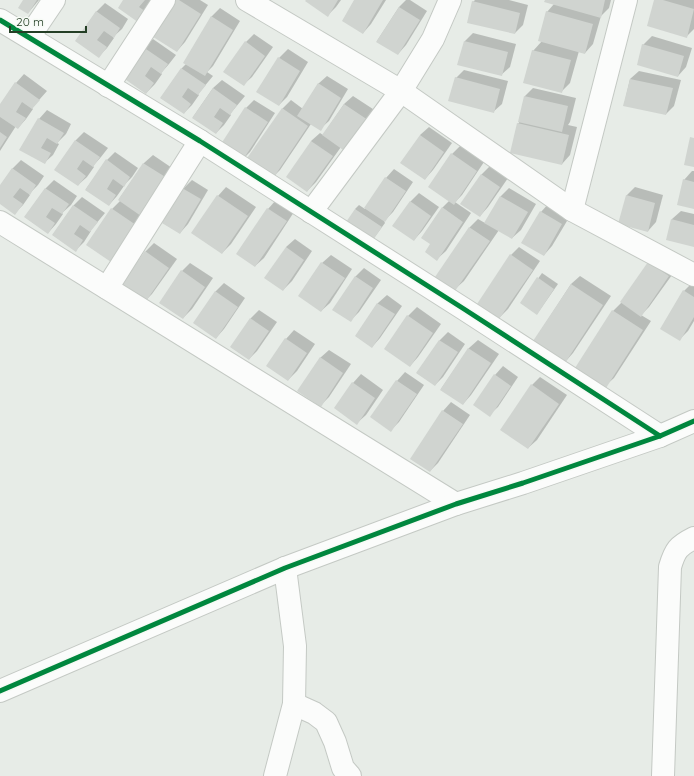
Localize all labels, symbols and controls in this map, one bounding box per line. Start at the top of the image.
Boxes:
scale bar [10,8,86,34]
text: 20 m [16,14,44,29]

